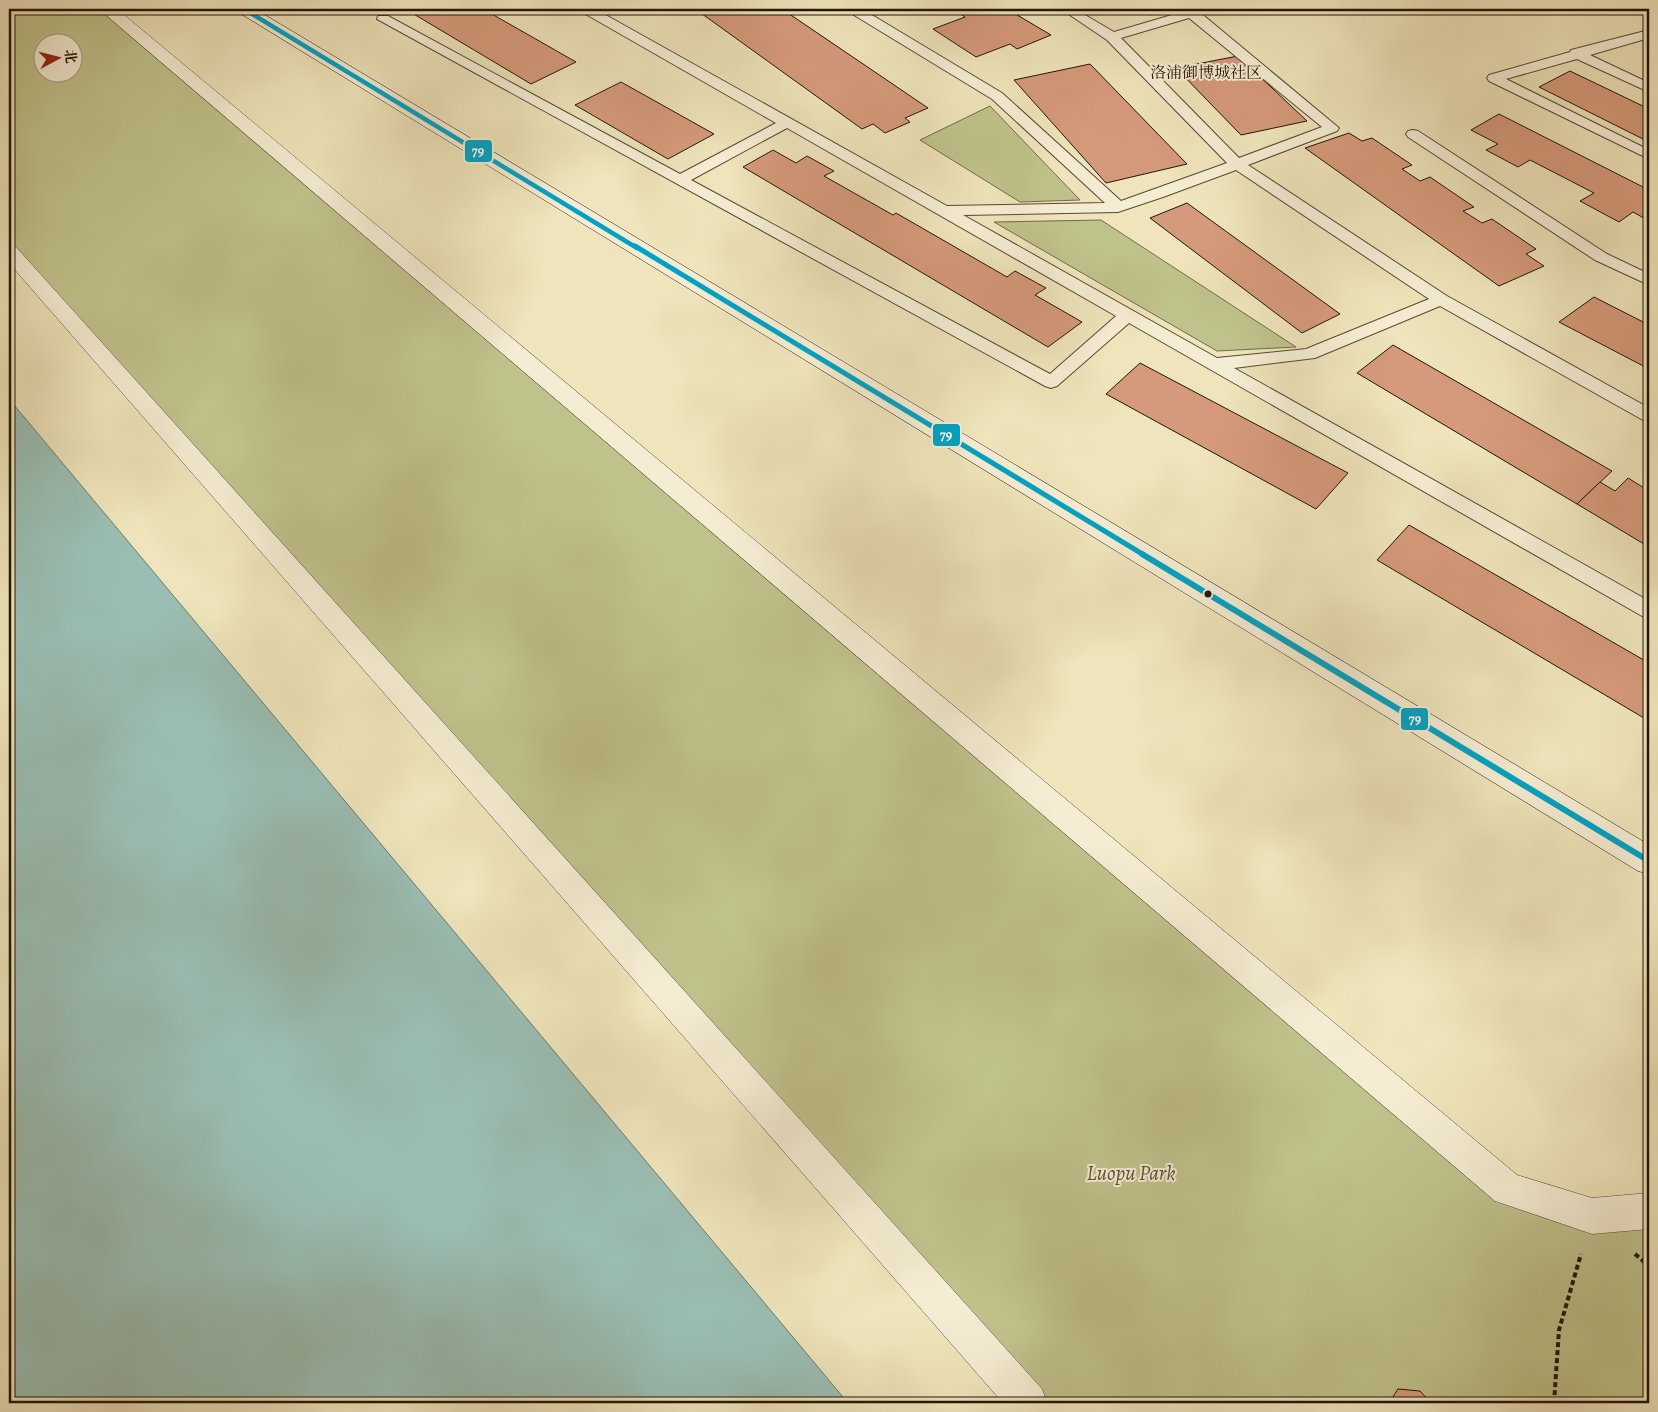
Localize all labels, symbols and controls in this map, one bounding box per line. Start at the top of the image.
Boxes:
north arrow [32,32,82,82]
text: 北 [60,48,81,65]
district label: 洛浦御博城社区 [1150,62,1262,84]
line badge: 79 [464,139,493,163]
text: 79 [472,142,485,161]
line badge: 79 [932,423,961,447]
text: 79 [940,426,953,445]
unlabelled marker [1203,589,1213,599]
line badge: 79 [1400,707,1429,731]
text: 79 [1409,710,1422,729]
park label: Luopu Park [1087,1159,1175,1187]

